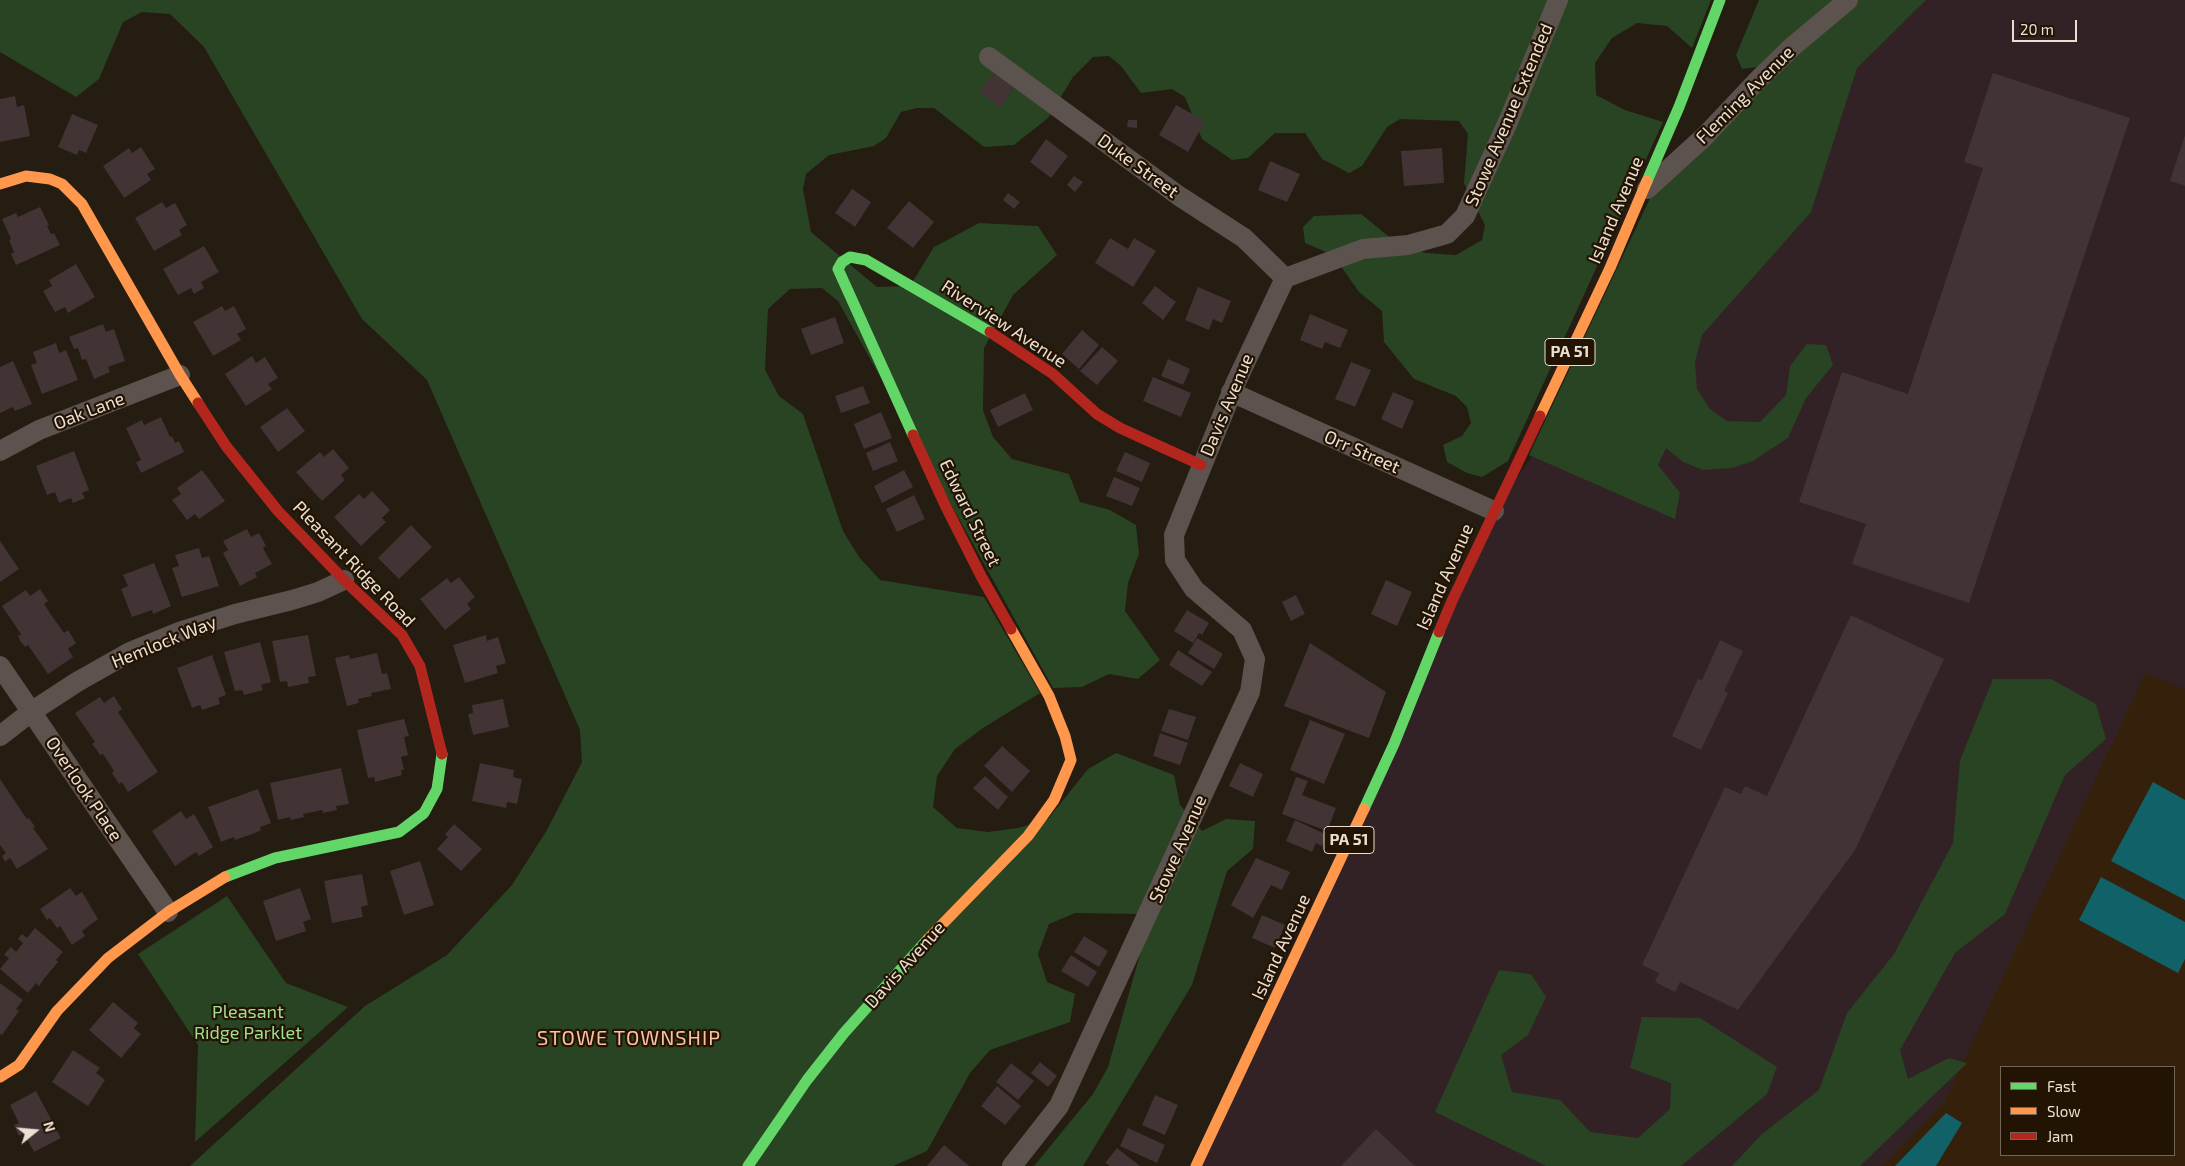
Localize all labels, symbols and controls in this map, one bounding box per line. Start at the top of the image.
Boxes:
scale bar [2015,10,2080,42]
street label: Stowe Avenue Extended [1461,20,1557,210]
text: 20 m [2020,20,2054,38]
street label: Fleming Avenue [1691,41,1799,149]
street label: Duke Street [1093,129,1183,203]
street label: Island Avenue [1584,153,1648,267]
street label: Riverview Avenue [937,276,1071,372]
road number: PA 51 [1545,338,1595,366]
street label: Davis Avenue [1196,350,1258,460]
street label: Oak Lane [50,388,128,434]
street label: Orr Street [1321,426,1403,478]
street label: Edward Street [935,456,1005,570]
street label: Pleasant Ridge Road [288,496,420,632]
street label: Island Avenue [1412,520,1478,634]
street label: Hemlock Way [108,611,220,673]
street label: Overlook Place [41,733,127,845]
street label: Stowe Avenue [1145,792,1211,906]
road number: PA 51 [1324,826,1374,854]
street label: Island Avenue [1247,891,1315,1003]
street label: Davis Avenue [860,917,950,1013]
park label: Pleasant Ridge Parklet [194,1001,302,1044]
district label: STOWE TOWNSHIP [535,1026,723,1050]
legend [2000,1066,2175,1156]
text: Fast [2047,1077,2076,1095]
text: Slow [2047,1102,2081,1120]
north arrow [10,1106,60,1156]
text: N [40,1119,59,1134]
text: Jam [2047,1127,2073,1145]

